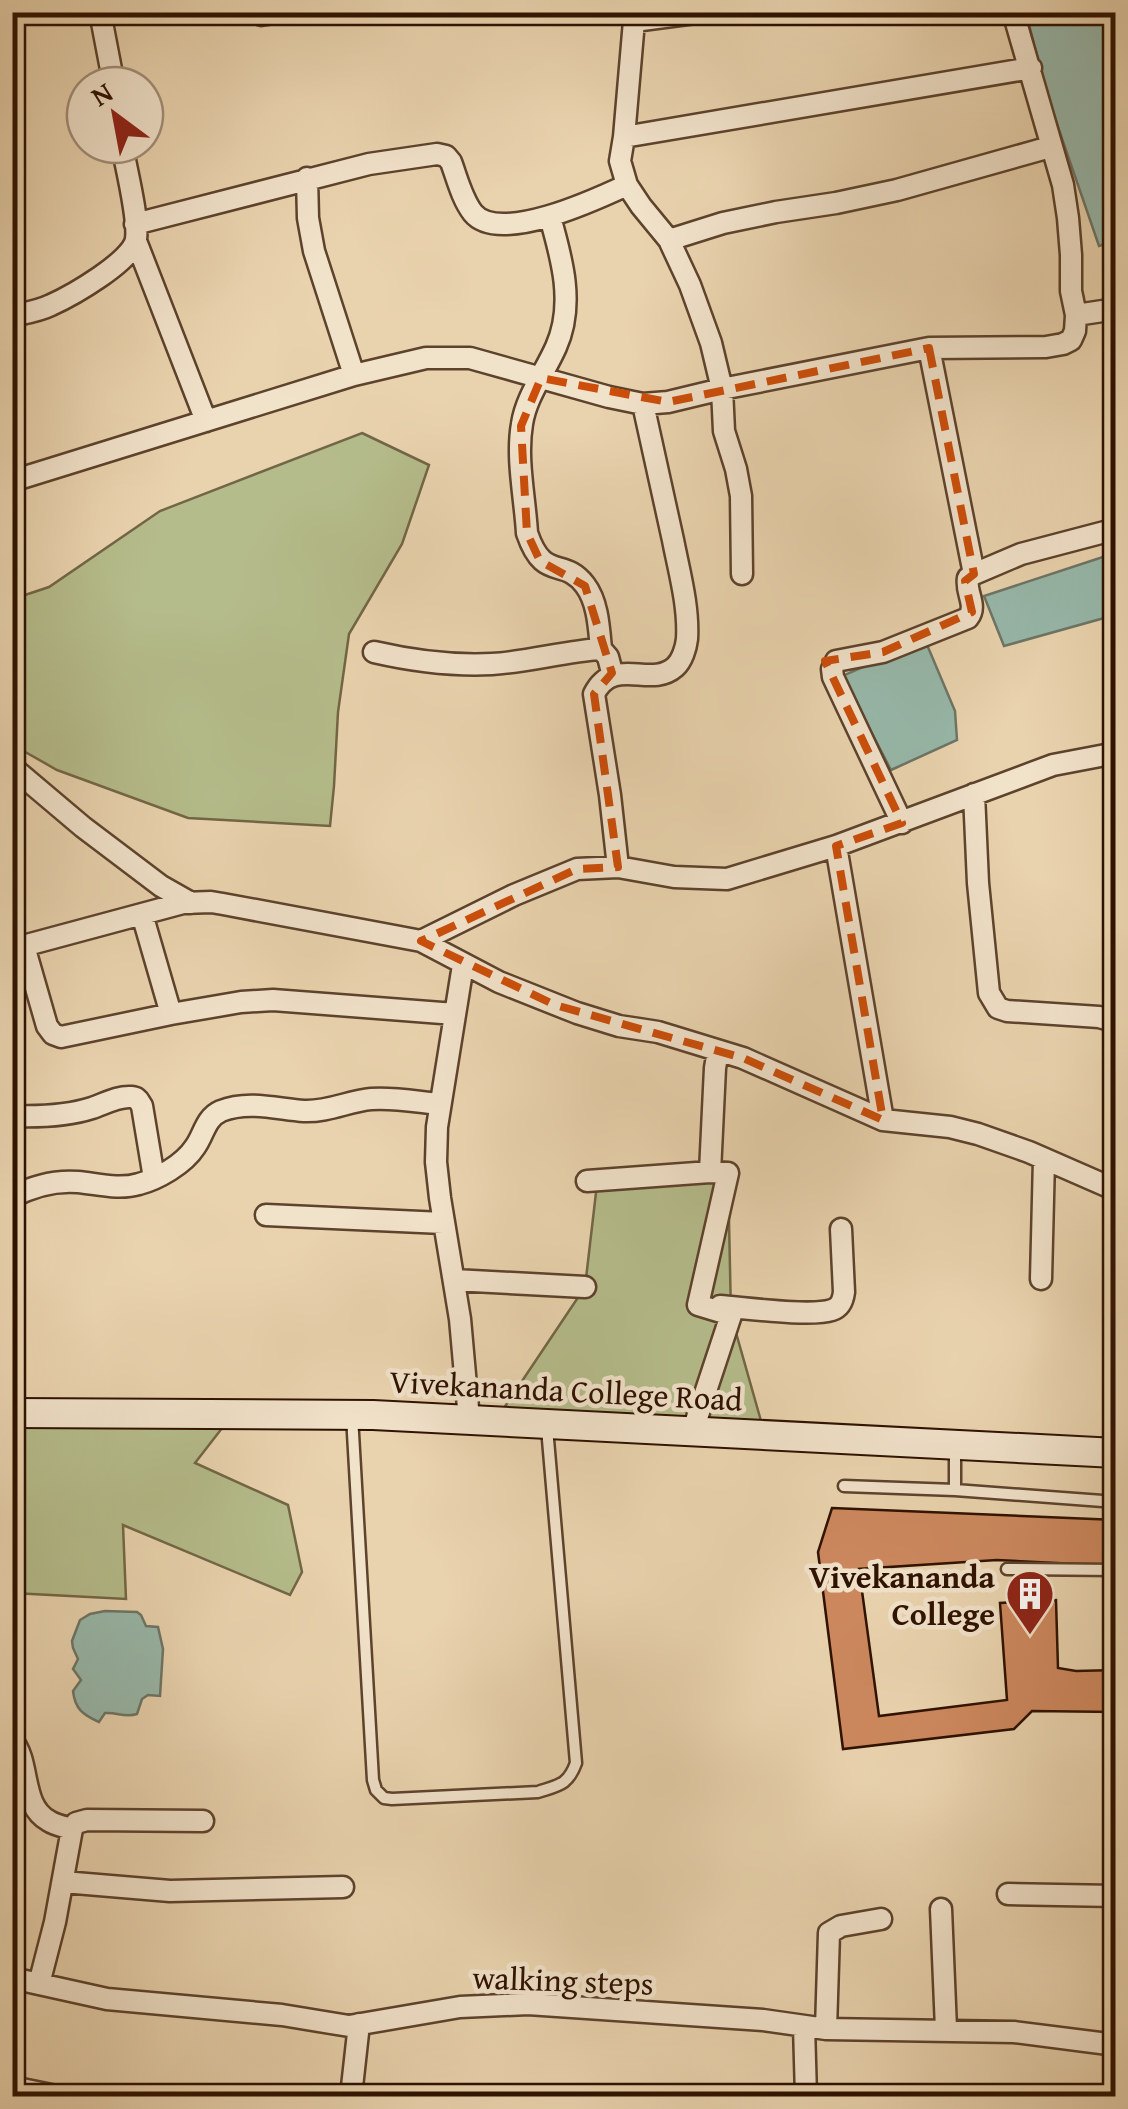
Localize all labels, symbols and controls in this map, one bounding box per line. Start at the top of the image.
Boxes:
north arrow [65,65,165,165]
text: N [83,71,121,116]
street label: Vivekananda College Road [388,1357,744,1423]
place label: Vivekananda College [809,1553,996,1637]
building icon: Vivekananda College [1004,1568,1056,1636]
street label: walking steps [471,1953,655,2007]

